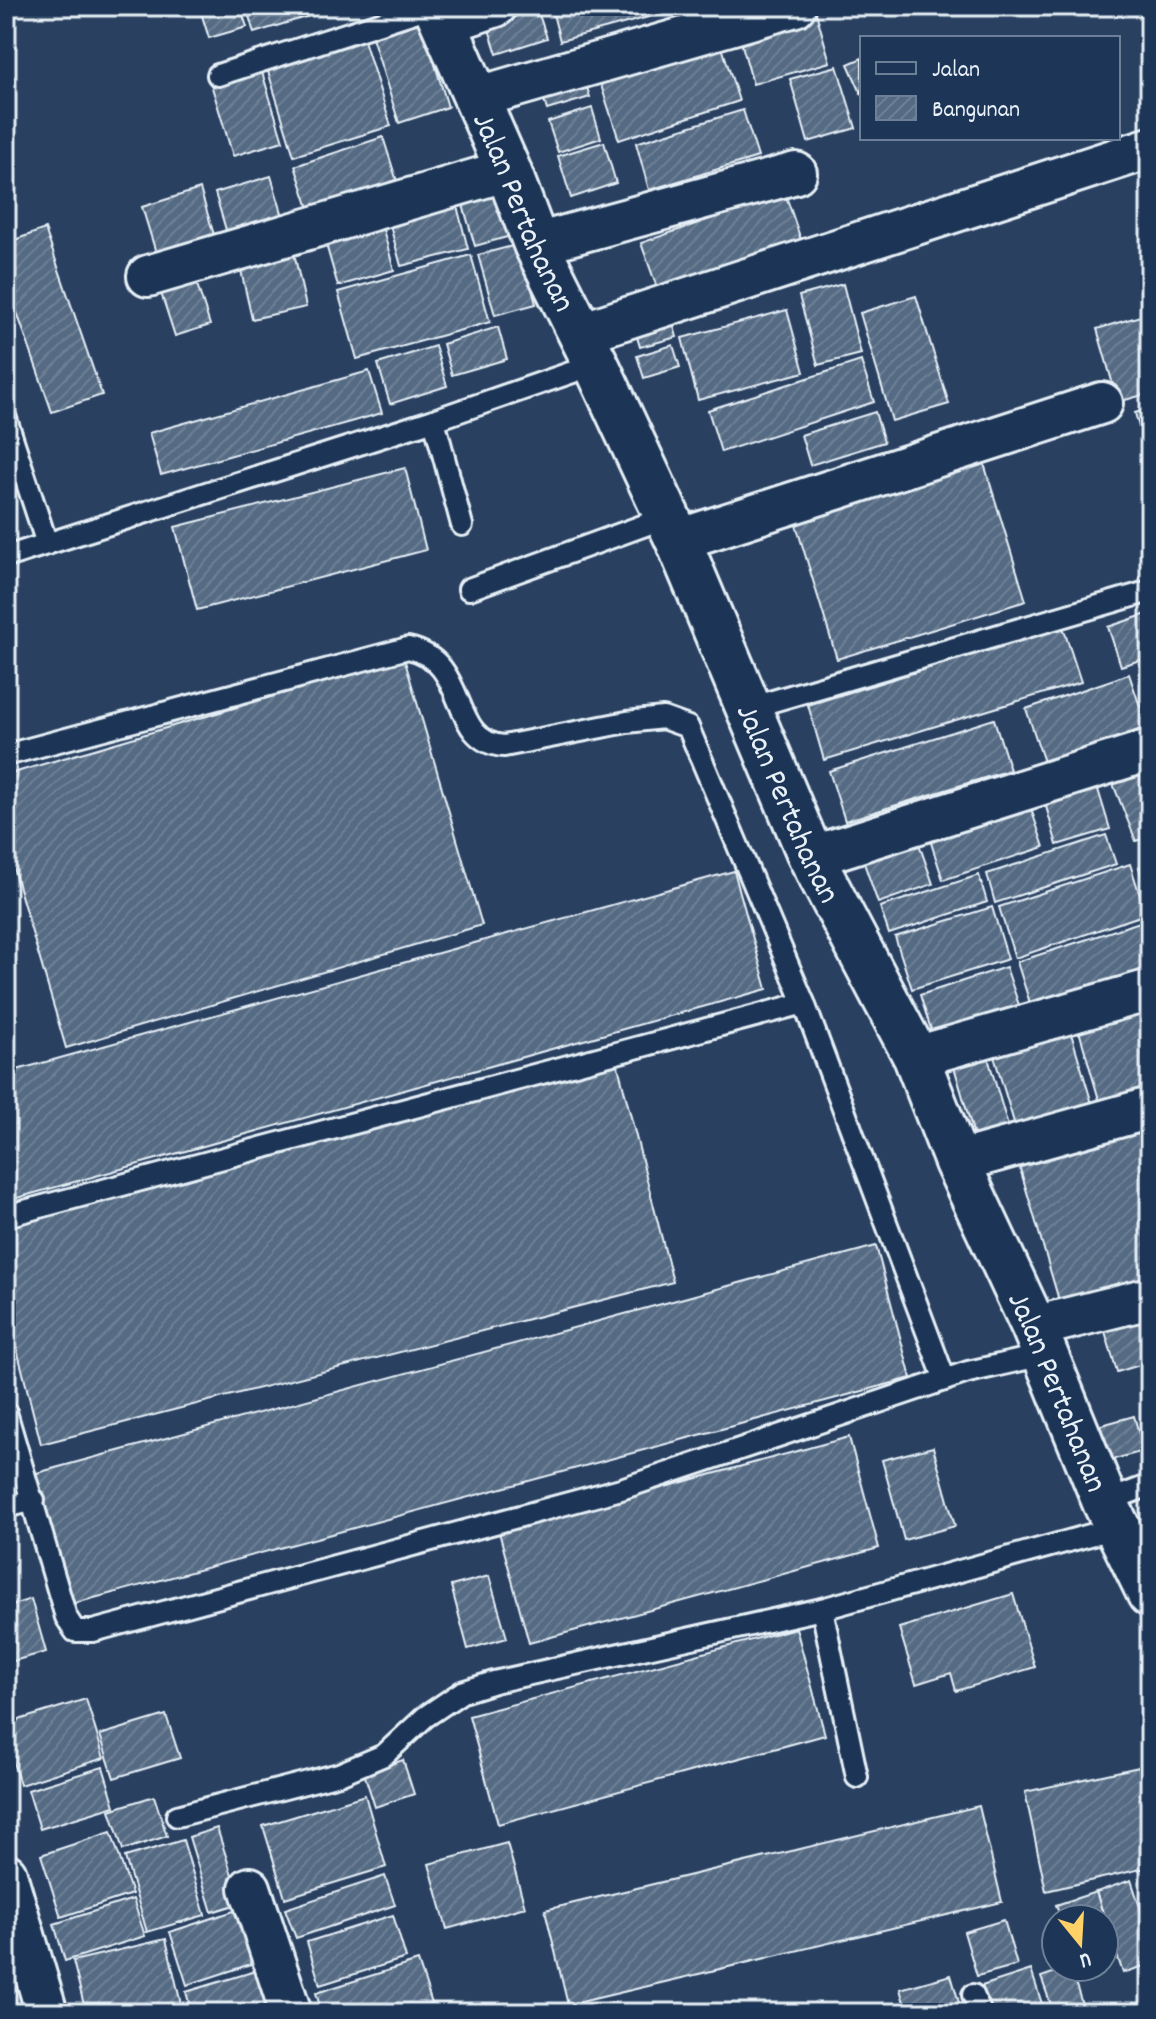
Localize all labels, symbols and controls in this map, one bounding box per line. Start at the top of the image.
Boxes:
legend [860,36,1120,140]
text: Jalan [932,54,980,88]
text: Bangunan [932,94,1020,128]
street label: Jalan Pertahanan [458,106,584,321]
street label: Jalan Pertahanan [721,698,849,913]
street label: Jalan Pertahanan [993,1285,1117,1500]
north arrow [1040,1903,1120,1983]
text: U [1075,1942,1095,1975]

